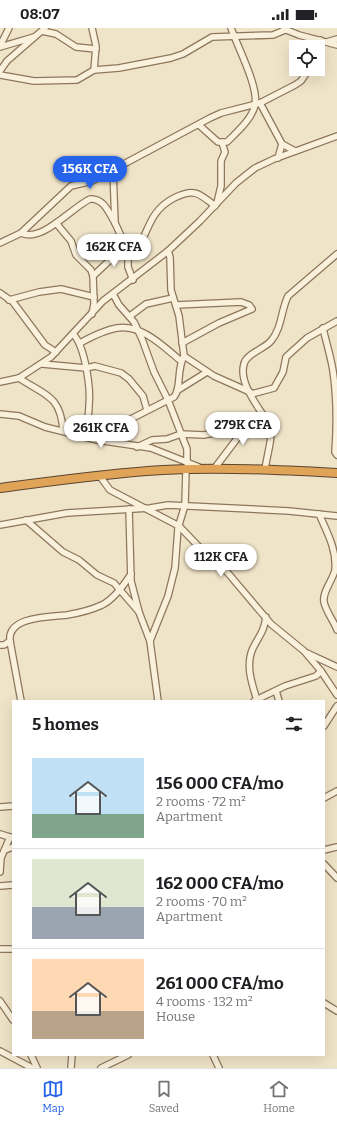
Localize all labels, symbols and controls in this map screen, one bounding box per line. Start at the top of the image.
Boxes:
text: 08:07 [20,5,60,23]
map controls [289,40,325,76]
button: locate [289,40,325,76]
pin: 156K CFA [49,156,131,190]
text: 156K CFA [62,161,118,176]
pin: 162K CFA [73,234,155,268]
text: 162K CFA [86,239,142,254]
pin: 279K CFA [202,412,284,446]
pin: 261K CFA [60,415,142,449]
text: 279K CFA [214,417,272,432]
text: 261K CFA [73,420,129,435]
pin: 112K CFA [180,544,262,578]
text: 112K CFA [194,549,248,564]
icon: filters [283,713,305,735]
text: 5 homes [32,714,99,735]
text: 156 000 CFA/mo [156,773,284,794]
icon: home [64,774,112,822]
text: 2 rooms · 72 m² [156,794,246,809]
text: Apartment [156,809,223,824]
text: 162 000 CFA/mo [156,873,284,894]
icon: home [64,875,112,923]
text: 2 rooms · 70 m² [156,894,247,909]
text: Apartment [156,909,223,924]
text: 261 000 CFA/mo [156,973,284,994]
icon: home [64,975,112,1023]
text: 4 rooms · 132 m² [156,994,253,1009]
text: House [156,1009,195,1024]
tab: Map [42,1078,64,1115]
tab: Saved [149,1078,179,1115]
tab: Home [263,1078,295,1115]

